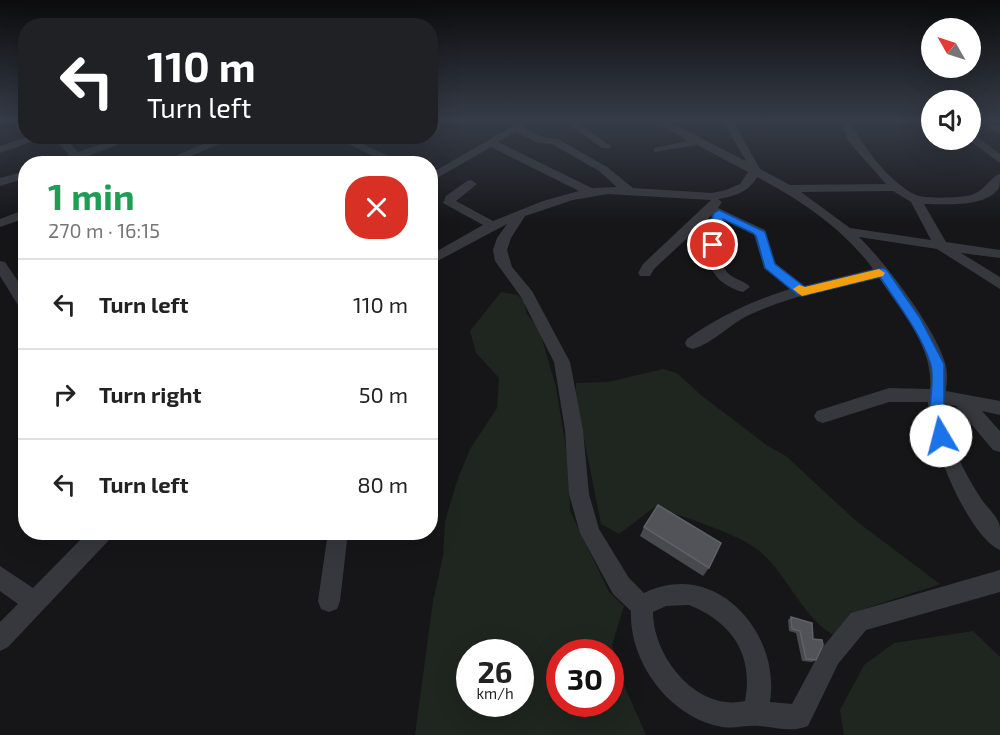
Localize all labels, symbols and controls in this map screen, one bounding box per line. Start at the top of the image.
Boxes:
north arrow [921,18,981,78]
map controls [921,18,981,150]
text: 110 m [147,40,256,90]
icon: left [48,42,126,120]
button: sound [921,90,981,150]
text: Turn left [147,91,251,123]
text: 1 min [48,174,135,217]
button: close [345,176,408,239]
text: 270 m · 16:15 [48,218,160,242]
pin [687,219,738,270]
icon: arrive [696,228,729,261]
icon: left [48,288,81,321]
text: Turn left [99,291,188,317]
text: 110 m [353,291,408,317]
icon: right [48,378,81,411]
text: Turn right [99,381,201,407]
text: 50 m [359,381,408,407]
position arrow [909,404,973,468]
icon: left [48,468,81,501]
text: Turn left [99,471,188,497]
text: 80 m [357,471,408,497]
speed limit sign: 30 [546,639,624,717]
text: 26 [477,653,513,689]
text: km/h [476,684,514,702]

